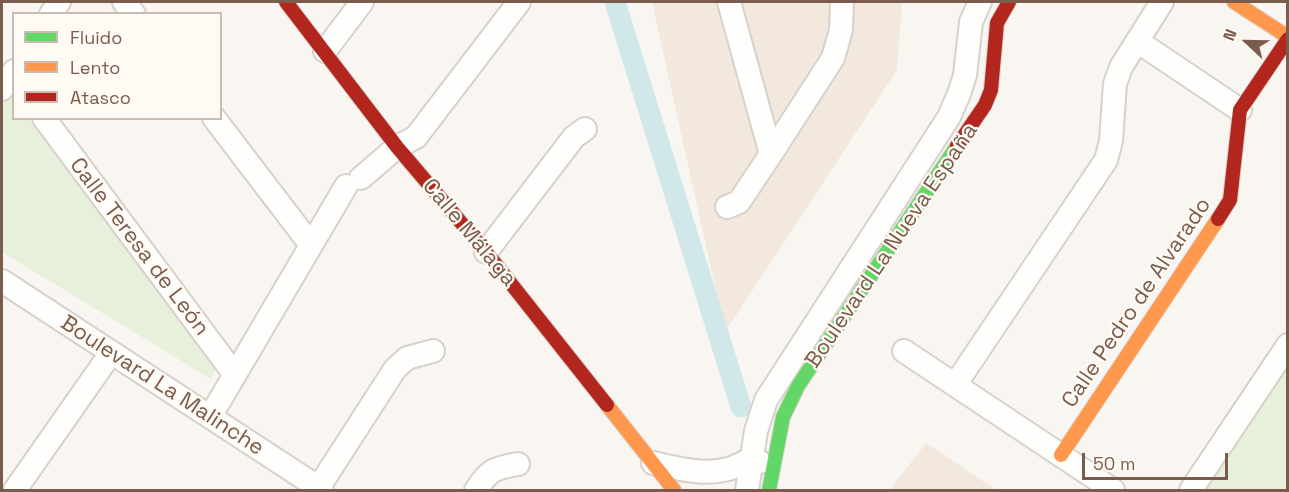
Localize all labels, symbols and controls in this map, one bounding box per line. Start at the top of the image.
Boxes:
legend [12,12,222,120]
north arrow [1217,12,1277,72]
text: Fluido [70,26,122,49]
text: N [1218,26,1242,44]
text: Lento [70,56,120,79]
text: Atasco [70,86,131,109]
street label: Boulevard La Nueva España [800,119,984,373]
street label: Calle Teresa de León [64,153,214,341]
street label: Calle Málaga [416,174,522,292]
street label: Calle Pedro de Alvarado [1057,193,1217,413]
street label: Boulevard La Malinche [55,310,269,462]
scale bar [1085,441,1230,479]
text: 50 m [1093,452,1135,475]

